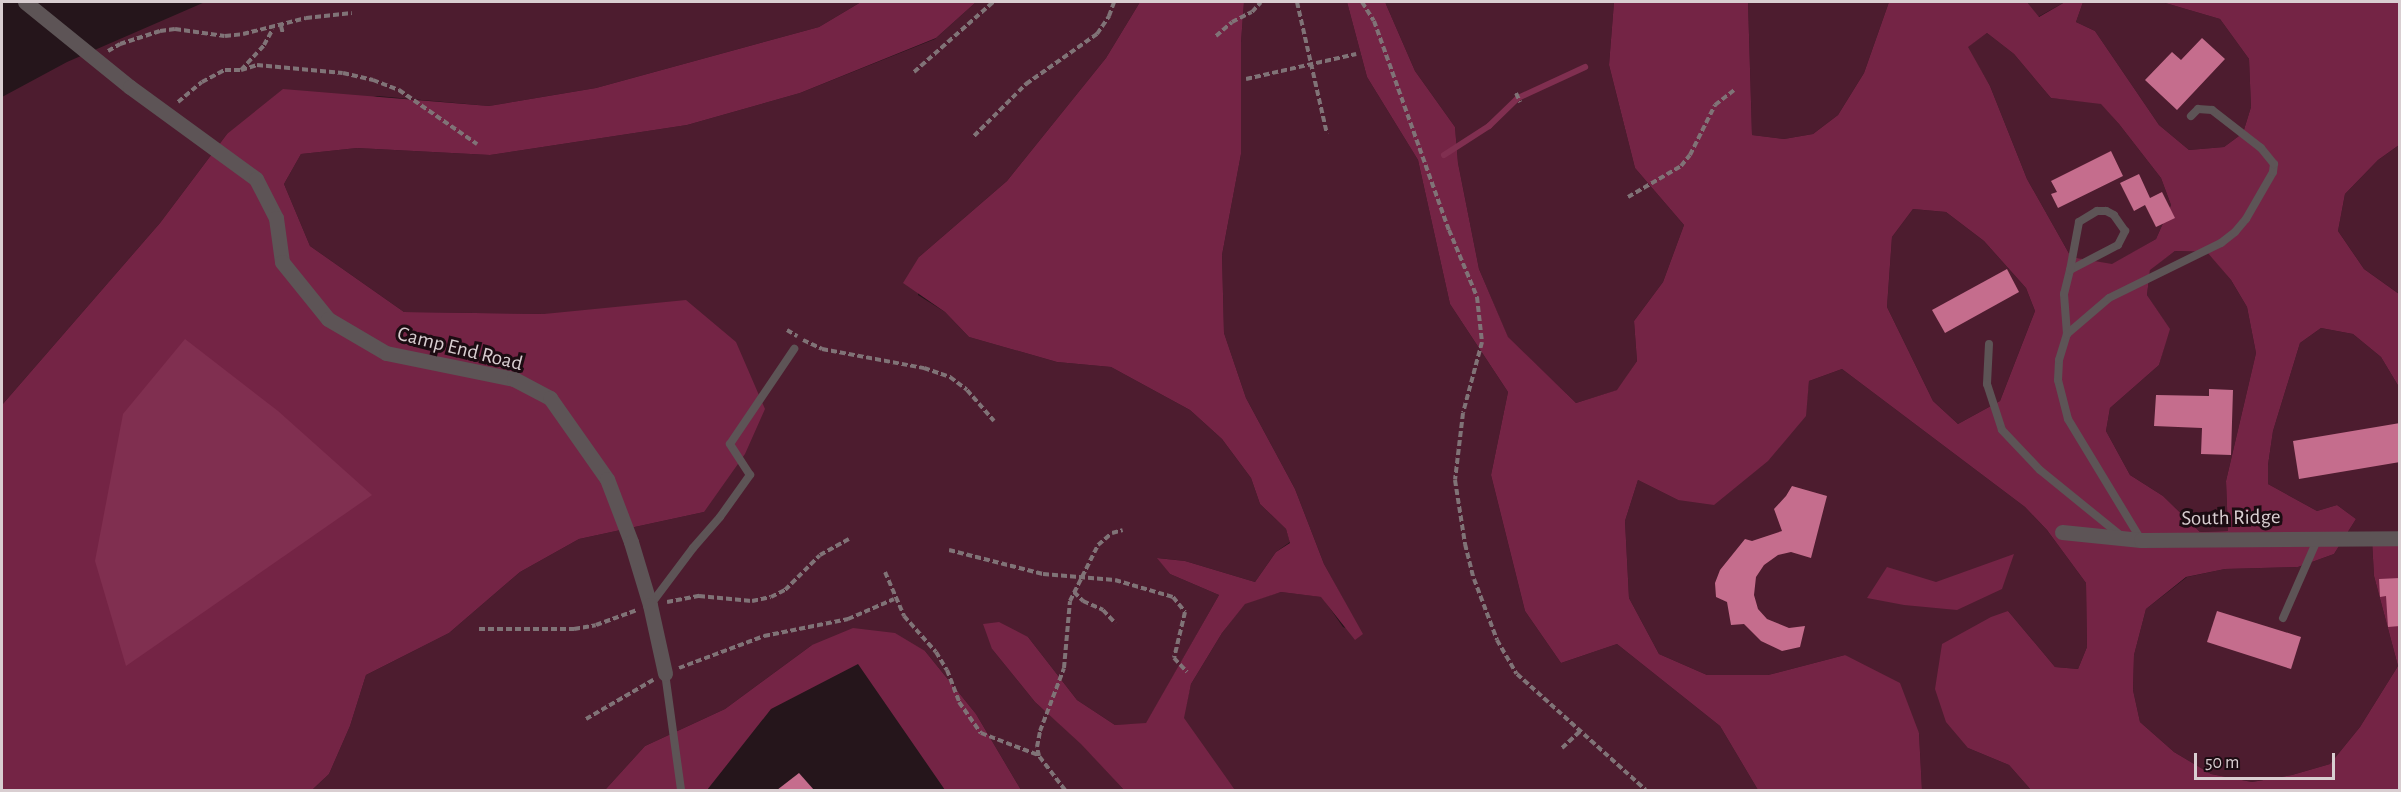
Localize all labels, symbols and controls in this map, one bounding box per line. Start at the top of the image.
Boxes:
street label: Camp End Road [395,321,525,377]
street label: South Ridge [2181,505,2281,531]
scale bar [2197,741,2338,779]
text: 50 m [2205,754,2239,772]

